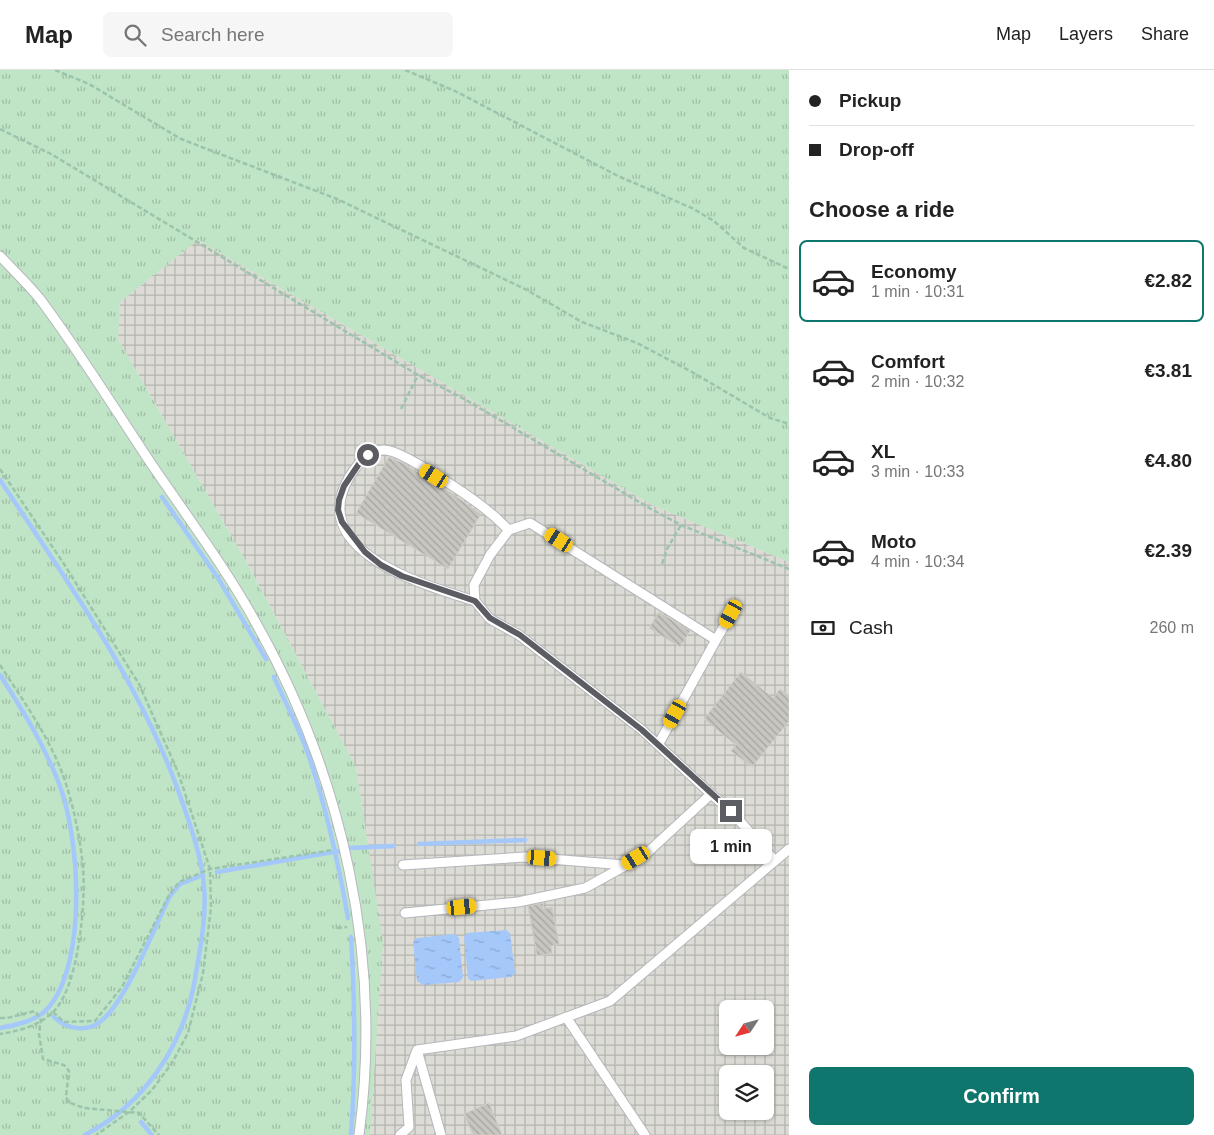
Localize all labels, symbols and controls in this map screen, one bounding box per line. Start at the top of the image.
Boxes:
search box [103,12,453,57]
text: Map [25,21,73,48]
icon: search [121,21,149,49]
text: Search here [161,24,265,45]
text: Map [996,24,1031,44]
text: Layers [1059,24,1113,44]
text: Share [1141,24,1189,44]
text: Pickup [839,90,901,111]
text: Drop-off [839,139,914,160]
text: Choose a ride [809,197,954,222]
icon: car [811,259,856,304]
text: Economy [871,261,957,282]
text: €2.82 [1144,270,1192,291]
text: 1 min · 10:31 [871,283,964,300]
icon: car [811,349,856,394]
text: Comfort [871,351,945,372]
text: €3.81 [1144,360,1192,381]
text: 2 min · 10:32 [871,373,964,390]
icon: car [811,439,856,484]
text: XL [871,441,895,462]
route start [357,444,379,466]
text: €4.80 [1144,450,1192,471]
car [417,462,450,490]
text: 3 min · 10:33 [871,463,964,480]
car [542,526,575,554]
icon: car [811,529,856,574]
text: Moto [871,531,916,552]
text: €2.39 [1144,540,1192,561]
text: 4 min · 10:34 [871,553,964,570]
car [717,597,744,631]
icon: cash [809,614,837,642]
text: Cash [849,617,893,638]
text: 260 m [1150,619,1194,636]
car [661,697,688,731]
route end [720,800,742,822]
callout: 1 min [690,828,772,864]
text: 1 min [710,838,752,855]
car [619,844,652,872]
car [526,849,557,867]
car [446,898,477,916]
north arrow [719,1000,774,1055]
map controls [719,1000,774,1120]
button: layers [719,1065,774,1120]
button: Confirm [809,1067,1194,1125]

